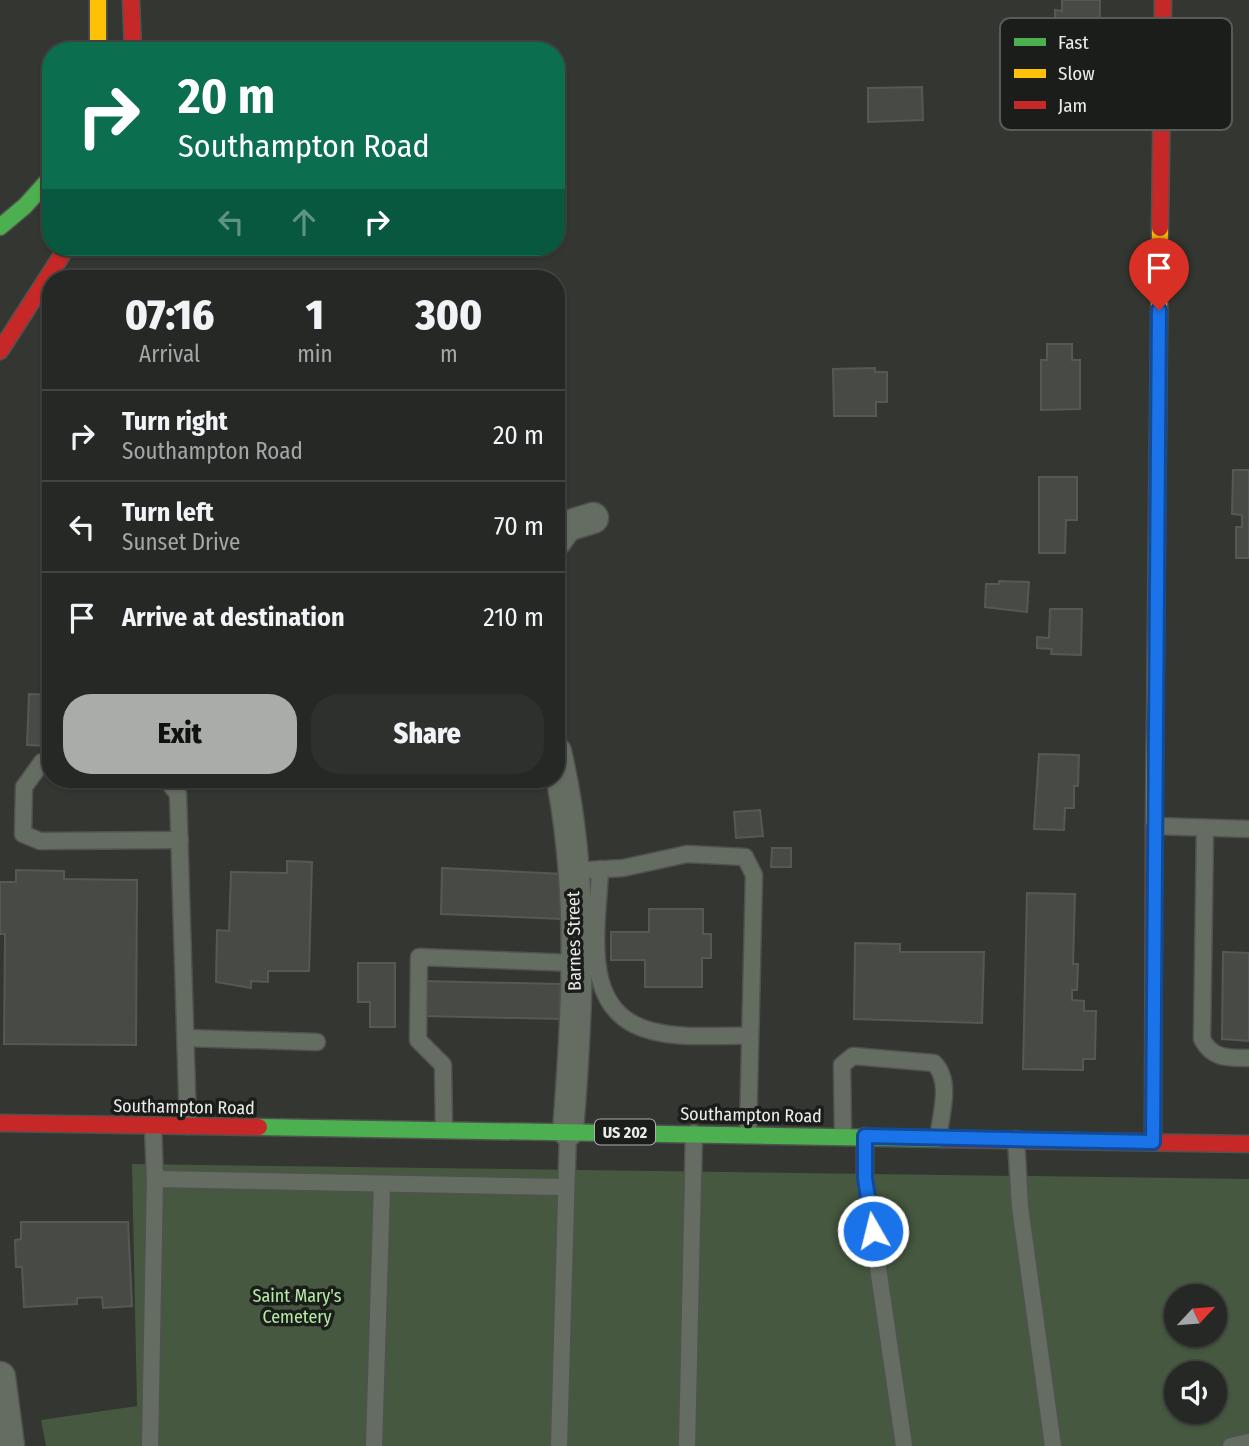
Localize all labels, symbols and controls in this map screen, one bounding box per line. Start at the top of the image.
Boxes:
legend [1000,18,1232,130]
text: Fast [1058,31,1089,54]
text: Slow [1058,62,1095,85]
text: 20 m [178,67,275,126]
icon: right [63,70,154,161]
text: Jam [1058,94,1087,117]
text: Southampton Road [178,127,430,165]
icon: left [212,203,250,241]
icon: ahead [285,203,323,241]
icon: right [358,203,396,241]
pin [1129,238,1189,310]
icon: arrive [1140,249,1178,287]
text: 07:16 [125,290,214,340]
text: 1 [306,290,324,340]
text: 300 [416,290,482,340]
text: Arrival [139,340,200,368]
text: min [297,340,333,368]
text: m [440,340,458,368]
text: Turn right [122,406,228,437]
icon: right [63,417,101,455]
text: 20 m [493,420,544,451]
text: Southampton Road [122,437,303,465]
text: Turn left [122,497,214,528]
icon: left [63,508,101,546]
text: 70 m [494,511,544,542]
text: Sunset Drive [122,528,240,556]
icon: arrive [63,599,101,637]
text: Arrive at destination [122,602,345,633]
text: 210 m [483,602,544,633]
button: Exit [63,694,297,774]
button: Share [311,694,544,774]
street label: Barnes Street [562,891,586,991]
street label: Southampton Road [113,1095,255,1119]
street label: Southampton Road [680,1103,822,1127]
road number: US 202 [595,1120,655,1144]
position arrow [836,1194,910,1268]
north arrow [1164,1284,1227,1348]
map controls [1164,1284,1227,1424]
park label: Saint Mary's Cemetery [253,1285,342,1328]
button: sound [1164,1361,1227,1424]

